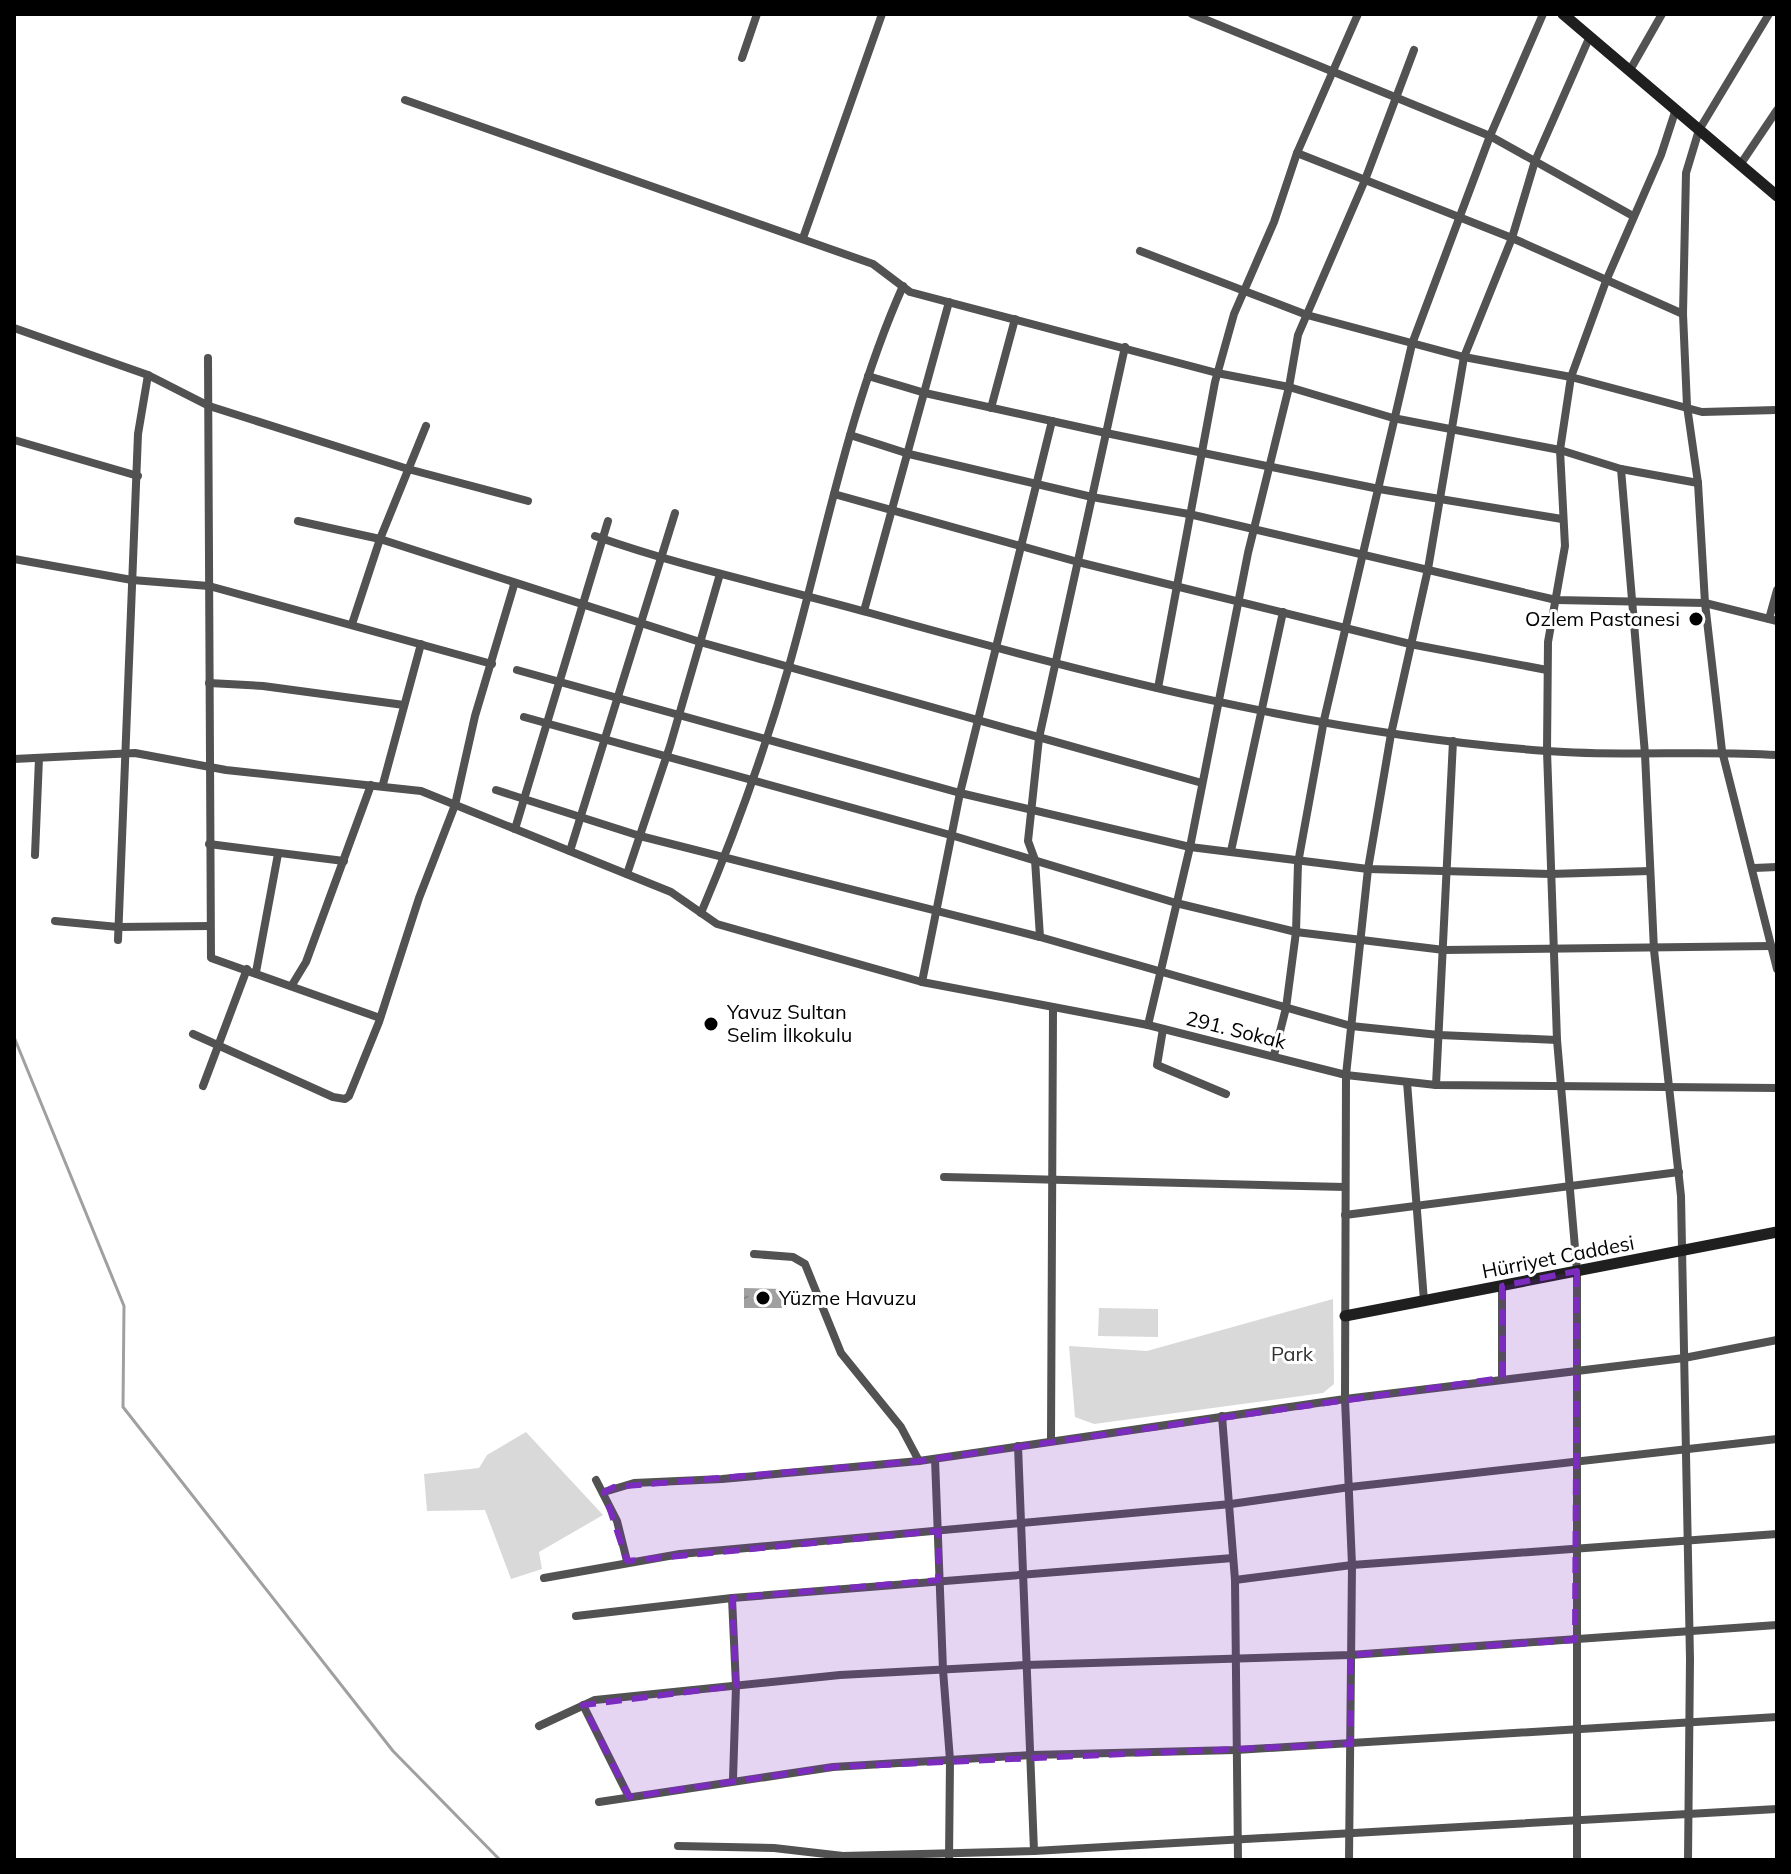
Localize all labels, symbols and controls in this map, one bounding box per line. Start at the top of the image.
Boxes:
place label: Ozlem Pastanesi [1525,606,1680,631]
marker: Ozlem Pastanesi [1687,610,1705,628]
place label: Yavuz Sultan Selim İlkokulu [726,999,852,1047]
street label: 291. Sokak [1184,1005,1289,1054]
marker: Yavuz Sultan Selim İlkokulu [702,1015,720,1033]
street label: Hürriyet Caddesi [1480,1229,1636,1284]
place label: Yüzme Havuzu [778,1285,917,1310]
marker: Yüzme Havuzu [754,1289,772,1307]
park label: Park [1271,1341,1314,1366]

